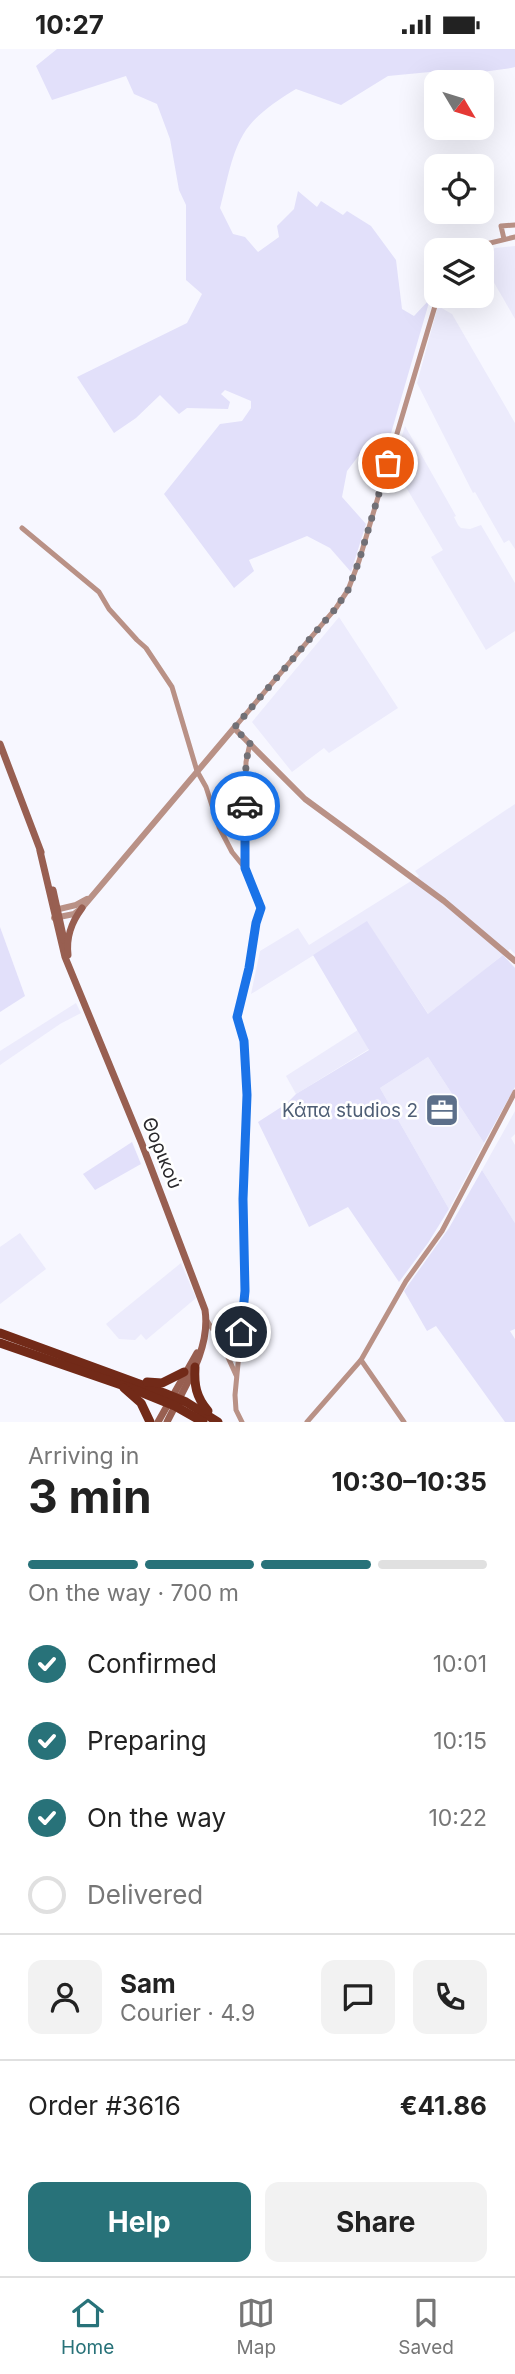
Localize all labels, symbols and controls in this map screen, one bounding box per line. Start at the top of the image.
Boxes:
text: 10:27 [35,9,104,40]
north arrow [424,70,494,140]
map controls [424,70,494,308]
button: locate [424,154,494,224]
button: layers [424,238,494,308]
pin [358,433,418,493]
icon: bag [369,444,407,482]
courier [210,771,280,841]
icon: car [226,787,264,825]
office icon: Κάπα studios 2 [423,1091,461,1129]
place label: Κάπα studios 2 [282,1099,418,1122]
street label: Θορικού [137,1114,187,1192]
pin [211,1302,271,1362]
icon: home [222,1313,260,1351]
text: Arriving in [28,1442,139,1470]
text: 10:30–10:35 [331,1466,487,1497]
text: 3 min [28,1468,152,1524]
text: On the way · 700 m [28,1579,239,1607]
icon: check [28,1645,66,1683]
text: Confirmed [87,1648,217,1679]
text: 10:01 [433,1650,487,1678]
icon: check [28,1722,66,1760]
text: Preparing [87,1725,207,1756]
text: 10:15 [433,1727,487,1755]
icon: check [28,1799,66,1837]
text: On the way [87,1802,226,1833]
text: 10:22 [428,1804,487,1832]
text: Delivered [87,1879,203,1910]
button: person [28,1960,102,2034]
button: chat [321,1960,395,2034]
button: phone [413,1960,487,2034]
text: Sam [120,1968,176,1999]
text: Courier · 4.9 [120,1999,255,2027]
text: Order #3616 [28,2090,181,2121]
text: €41.86 [400,2090,487,2121]
button: Help [28,2182,251,2262]
button: Share [265,2182,487,2262]
tab: Home [61,2294,114,2359]
tab: Map [237,2294,276,2359]
tab: Saved [398,2294,454,2359]

